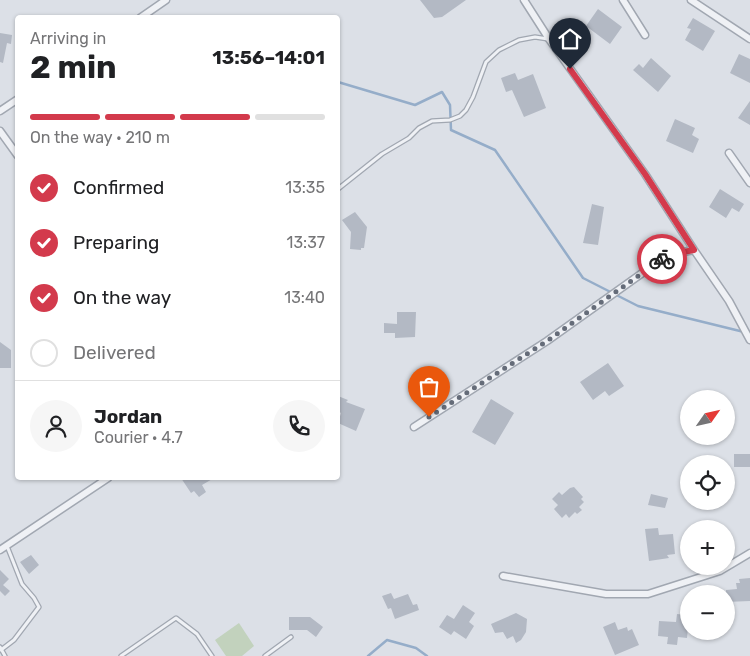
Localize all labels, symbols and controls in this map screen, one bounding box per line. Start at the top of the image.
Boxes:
pin [549,18,591,69]
icon: home [556,25,584,53]
text: Arriving in [30,29,106,48]
text: 13:56–14:01 [212,46,325,69]
text: 2 min [30,48,117,86]
text: On the way · 210 m [30,128,170,147]
icon: check [30,174,58,202]
text: Confirmed [73,176,164,199]
text: 13:35 [285,178,325,197]
icon: check [30,229,58,257]
text: Preparing [73,231,159,254]
text: 13:37 [287,233,325,252]
courier [637,234,687,284]
icon: bike [648,245,676,273]
icon: check [30,284,58,312]
text: On the way [73,286,171,309]
text: 13:40 [284,288,325,307]
text: Delivered [73,341,156,364]
pin [408,366,450,417]
icon: bag [415,373,443,401]
north arrow [680,390,735,445]
map controls [680,390,735,640]
button: person [30,400,82,452]
button: phone [273,400,325,452]
text: Jordan [94,405,162,428]
text: Courier · 4.7 [94,428,183,447]
button: locate [680,455,735,510]
button: + [680,520,735,575]
button: − [680,585,735,640]

